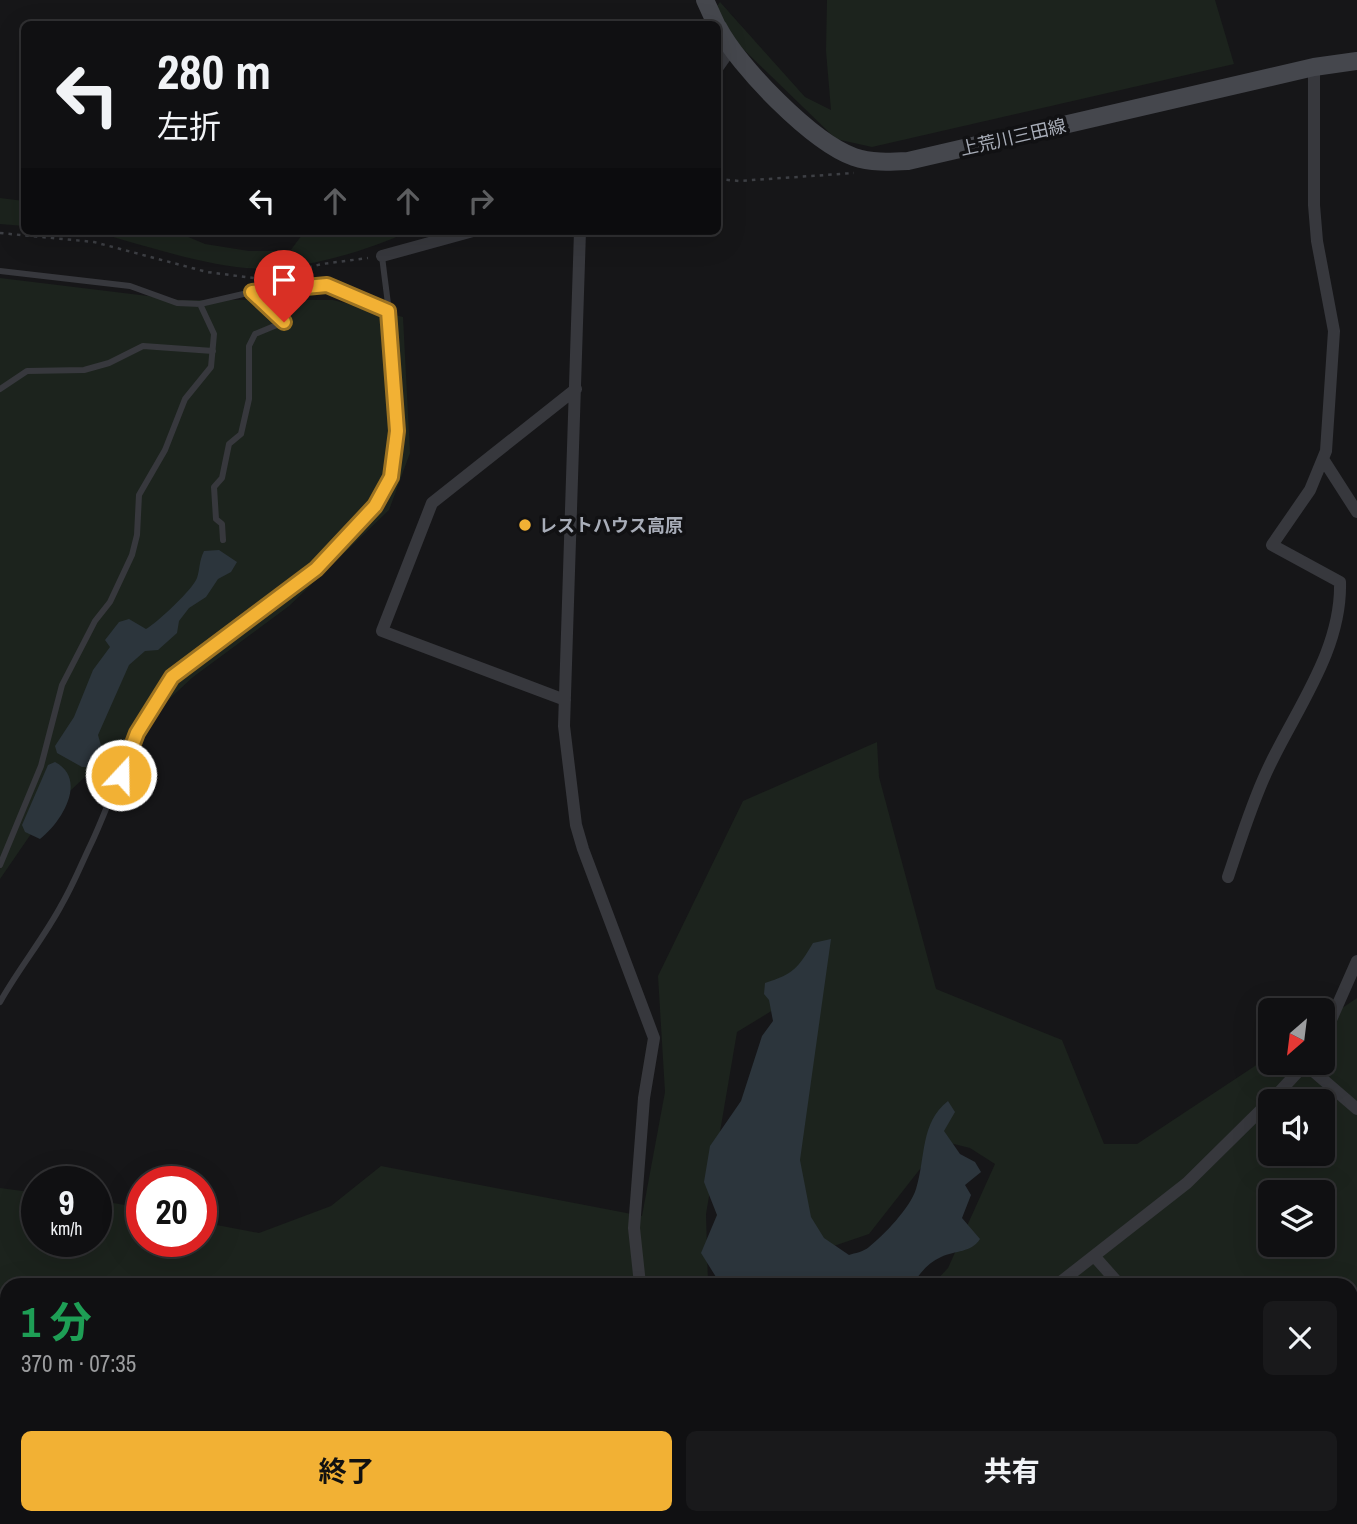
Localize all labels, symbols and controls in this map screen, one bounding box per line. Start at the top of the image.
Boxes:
text: 280 m [157,38,271,104]
icon: left [42,49,133,140]
text: 左折 [157,105,221,148]
street label: 上荒川三田線 [958,113,1068,161]
icon: left [243,182,281,220]
icon: ahead [316,182,354,220]
icon: ahead [389,182,427,220]
icon: right [462,182,500,220]
pin [254,250,314,322]
icon: arrive [265,261,303,299]
place label: レストハウス高原 [539,513,683,538]
marker: レストハウス高原 [517,517,533,533]
position arrow [84,738,158,812]
north arrow [1258,998,1335,1074]
map controls [1258,998,1335,1257]
button: sound [1258,1089,1335,1166]
speed limit sign: 20 [126,1166,217,1257]
text: 9 [59,1179,74,1226]
button: layers [1258,1180,1335,1257]
text: km/h [51,1216,83,1241]
text: 1 分 [21,1294,92,1350]
button: close [1263,1301,1337,1375]
text: 370 m · 07:35 [21,1348,136,1379]
button: 終了 [21,1431,672,1511]
button: 共有 [686,1431,1337,1511]

